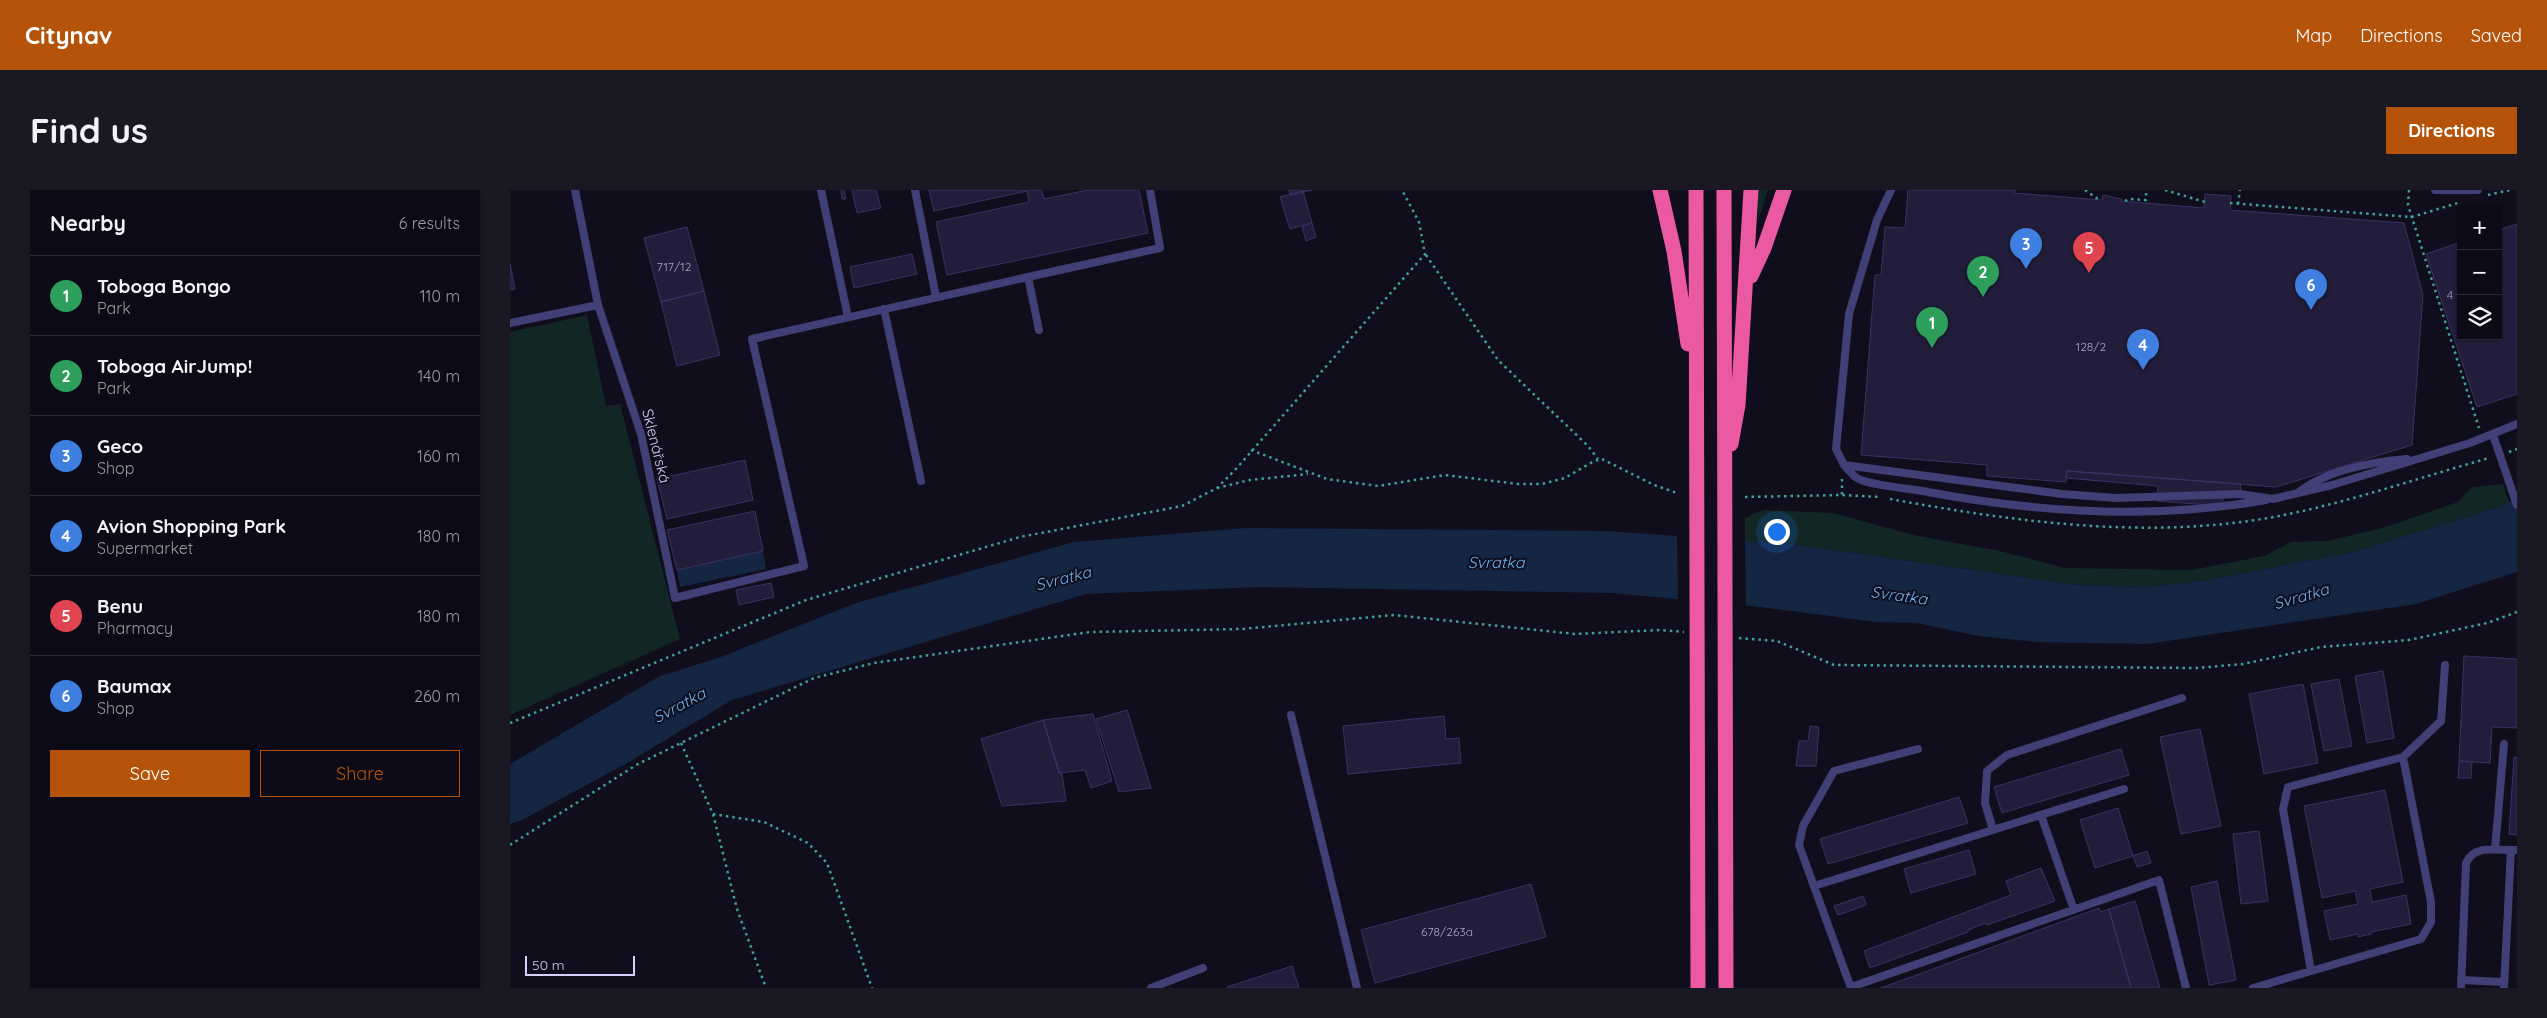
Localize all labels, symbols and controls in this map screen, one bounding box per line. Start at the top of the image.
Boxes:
text: Citynav [25,20,112,50]
text: Map [2295,24,2332,47]
text: Directions [2360,24,2443,47]
text: Saved [2471,24,2522,47]
button: Directions [2386,107,2517,154]
text: Find us [30,108,148,152]
map controls [2457,205,2502,340]
button: + [2457,205,2502,250]
text: Nearby [50,210,126,236]
text: 6 results [399,213,460,233]
pin: 3 [2010,228,2042,269]
pin: 5 [2073,232,2105,273]
button: − [2457,250,2502,295]
pin: 2 [1967,256,1999,297]
house number: 717/12 [657,259,692,274]
pin: 6 [2295,269,2327,310]
text: Toboga Bongo [97,274,231,298]
text: 1 [63,286,69,306]
text: 110 m [420,286,460,306]
house number: 4 [2447,287,2453,302]
button: layers [2457,295,2502,340]
text: Park [97,298,131,318]
pin: 1 [1916,307,1948,348]
pin: 4 [2127,329,2159,370]
house number: 128/2 [2076,339,2107,354]
text: Toboga AirJump! [97,354,253,378]
text: 2 [61,366,71,386]
text: 140 m [417,366,460,386]
text: Park [97,378,131,398]
street label: Sklenářská [638,407,675,485]
text: Geco [97,434,143,458]
text: 3 [62,446,70,466]
text: 160 m [417,446,460,466]
text: Shop [97,458,134,478]
text: Avion Shopping Park [97,514,286,538]
your location [1764,519,1790,545]
text: 4 [61,526,71,546]
text: 180 m [417,526,460,546]
text: Supermarket [97,538,193,558]
water label: Svratka [1468,552,1526,572]
water label: Svratka [1033,561,1094,595]
water label: Svratka [2271,578,2332,613]
water label: Svratka [1870,581,1930,609]
text: Benu [97,594,143,618]
text: 5 [61,606,71,626]
text: 180 m [417,606,460,626]
text: Pharmacy [97,618,173,638]
text: Baumax [97,674,171,698]
water label: Svratka [649,682,710,727]
text: 6 [62,686,70,706]
text: 260 m [414,686,460,706]
text: Shop [97,698,134,718]
button: Save [50,750,250,797]
button: Share [260,750,460,797]
house number: 678/263a [1421,924,1473,939]
scale bar [525,953,635,976]
text: 50 m [532,956,565,974]

